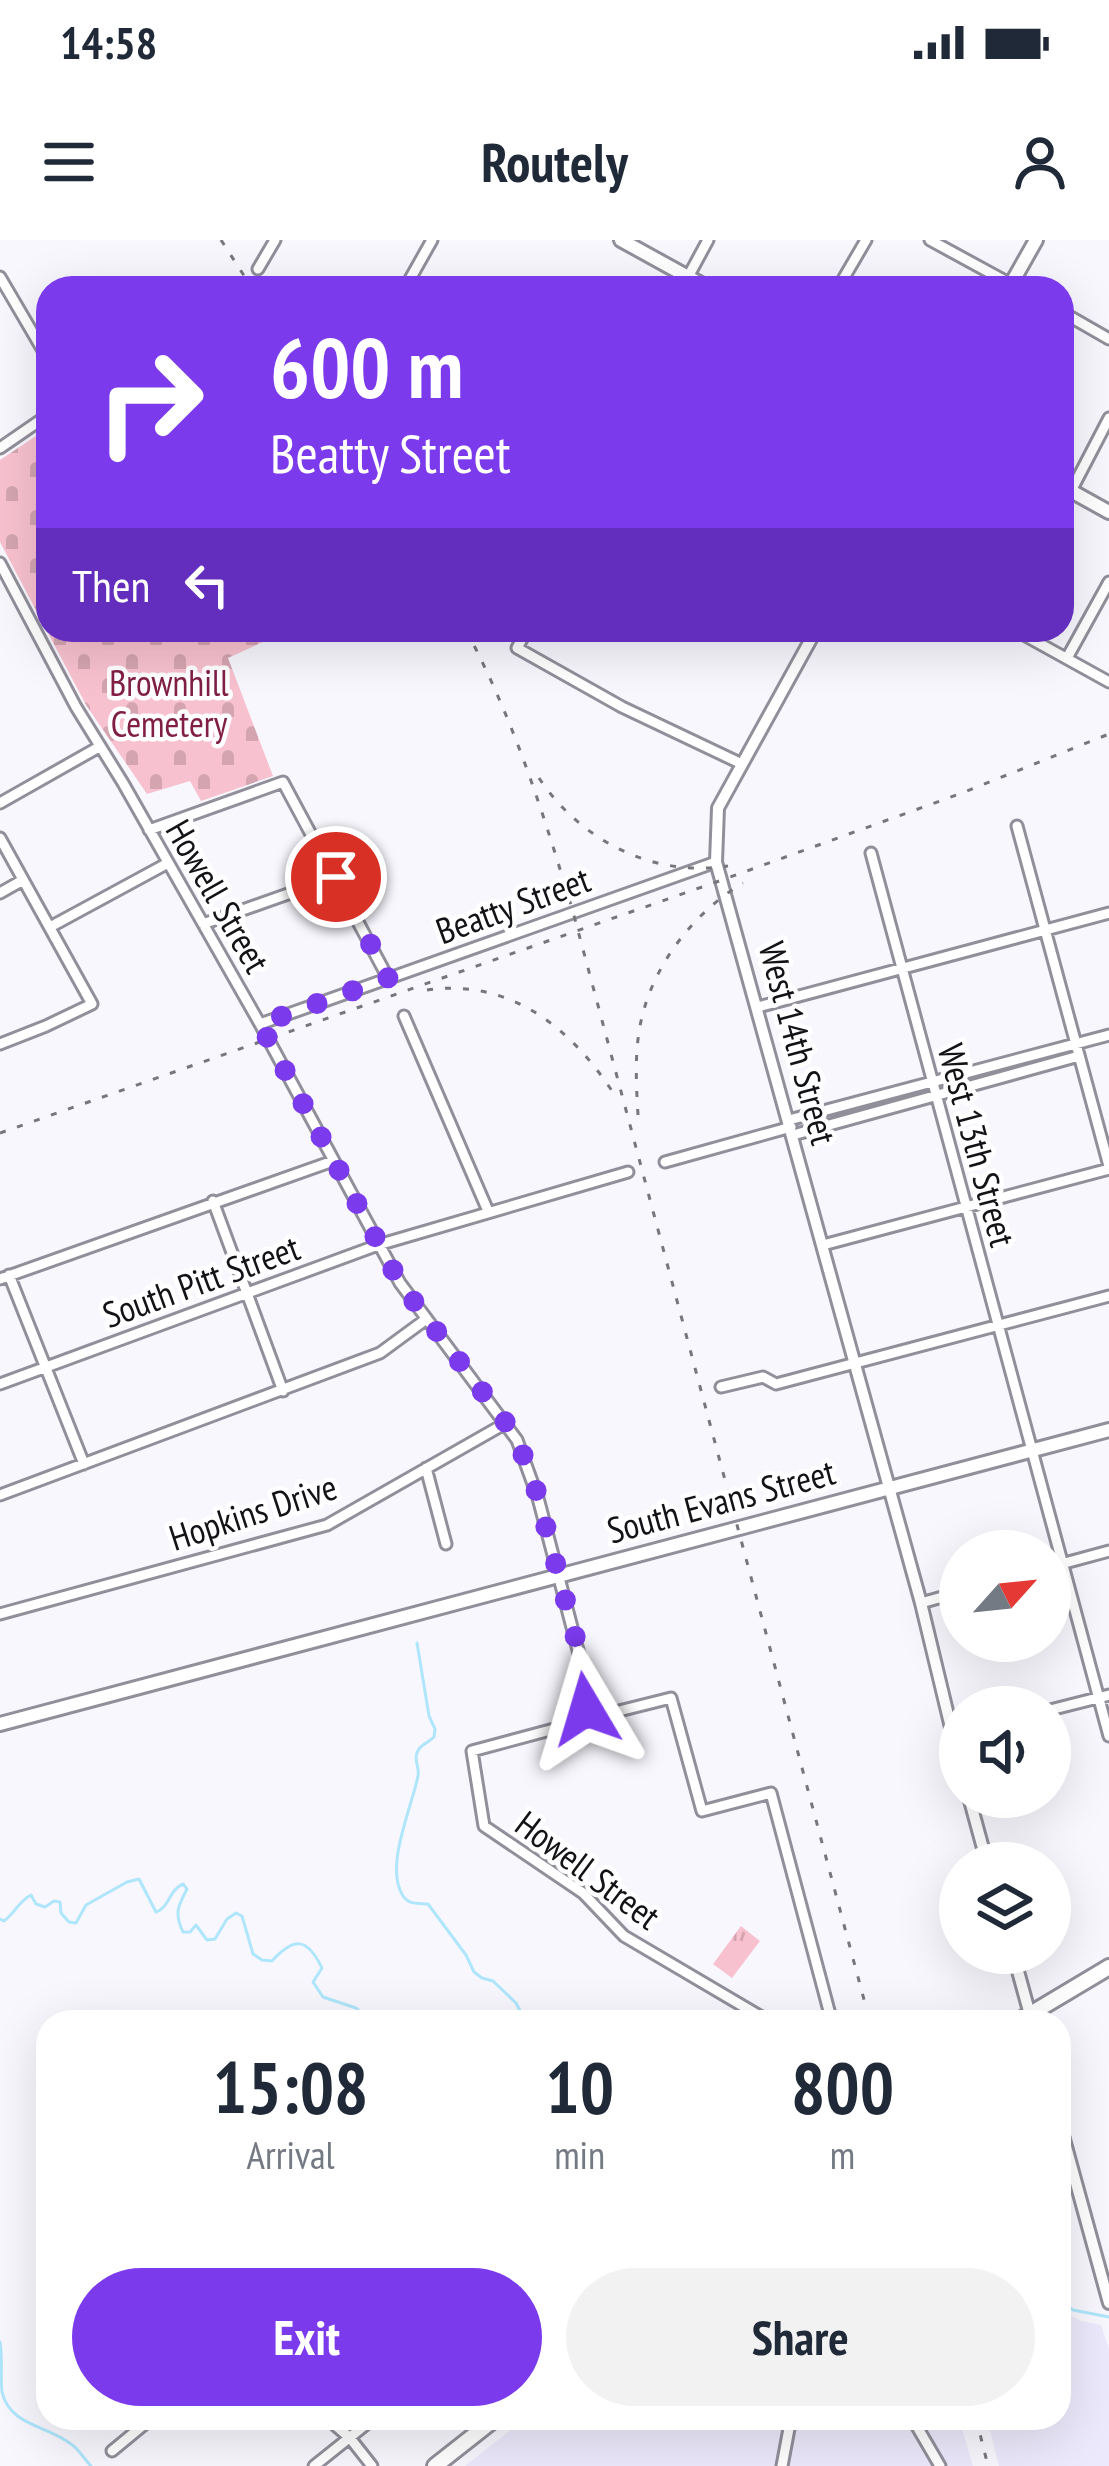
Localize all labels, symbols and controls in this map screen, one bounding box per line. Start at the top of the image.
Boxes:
text: 14:58 [60,13,157,71]
text: Routely [481,127,628,197]
icon: menu [36,129,102,195]
icon: person [1007,129,1073,195]
text: 600 m [270,312,463,421]
icon: right [72,324,228,480]
text: Beatty Street [270,418,511,488]
icon: left [174,552,240,618]
text: Then [72,556,150,614]
park label: Brownhill Cemetery [109,659,229,747]
street label: Howell Street [156,811,281,981]
pin [285,826,387,928]
icon: arrive [303,844,369,910]
street label: Beatty Street [429,855,596,954]
street label: West 14th Street [749,936,848,1149]
street label: West 13th Street [928,1038,1027,1251]
street label: South Pitt Street [96,1223,306,1338]
street label: South Evans Street [602,1448,840,1553]
street label: Hopkins Drive [163,1462,343,1561]
north arrow [939,1530,1071,1662]
map controls [939,1530,1071,1974]
position arrow [523,1646,649,1772]
button: sound [939,1686,1071,1818]
street label: Howell Street [507,1800,670,1939]
button: layers [939,1842,1071,1974]
text: 15:08 [213,2040,369,2133]
text: 10 [545,2040,614,2133]
text: 800 [791,2040,894,2133]
text: Arrival [247,2129,335,2180]
text: min [554,2129,605,2180]
text: m [830,2129,855,2180]
button: Exit [72,2268,542,2406]
button: Share [566,2268,1035,2406]

